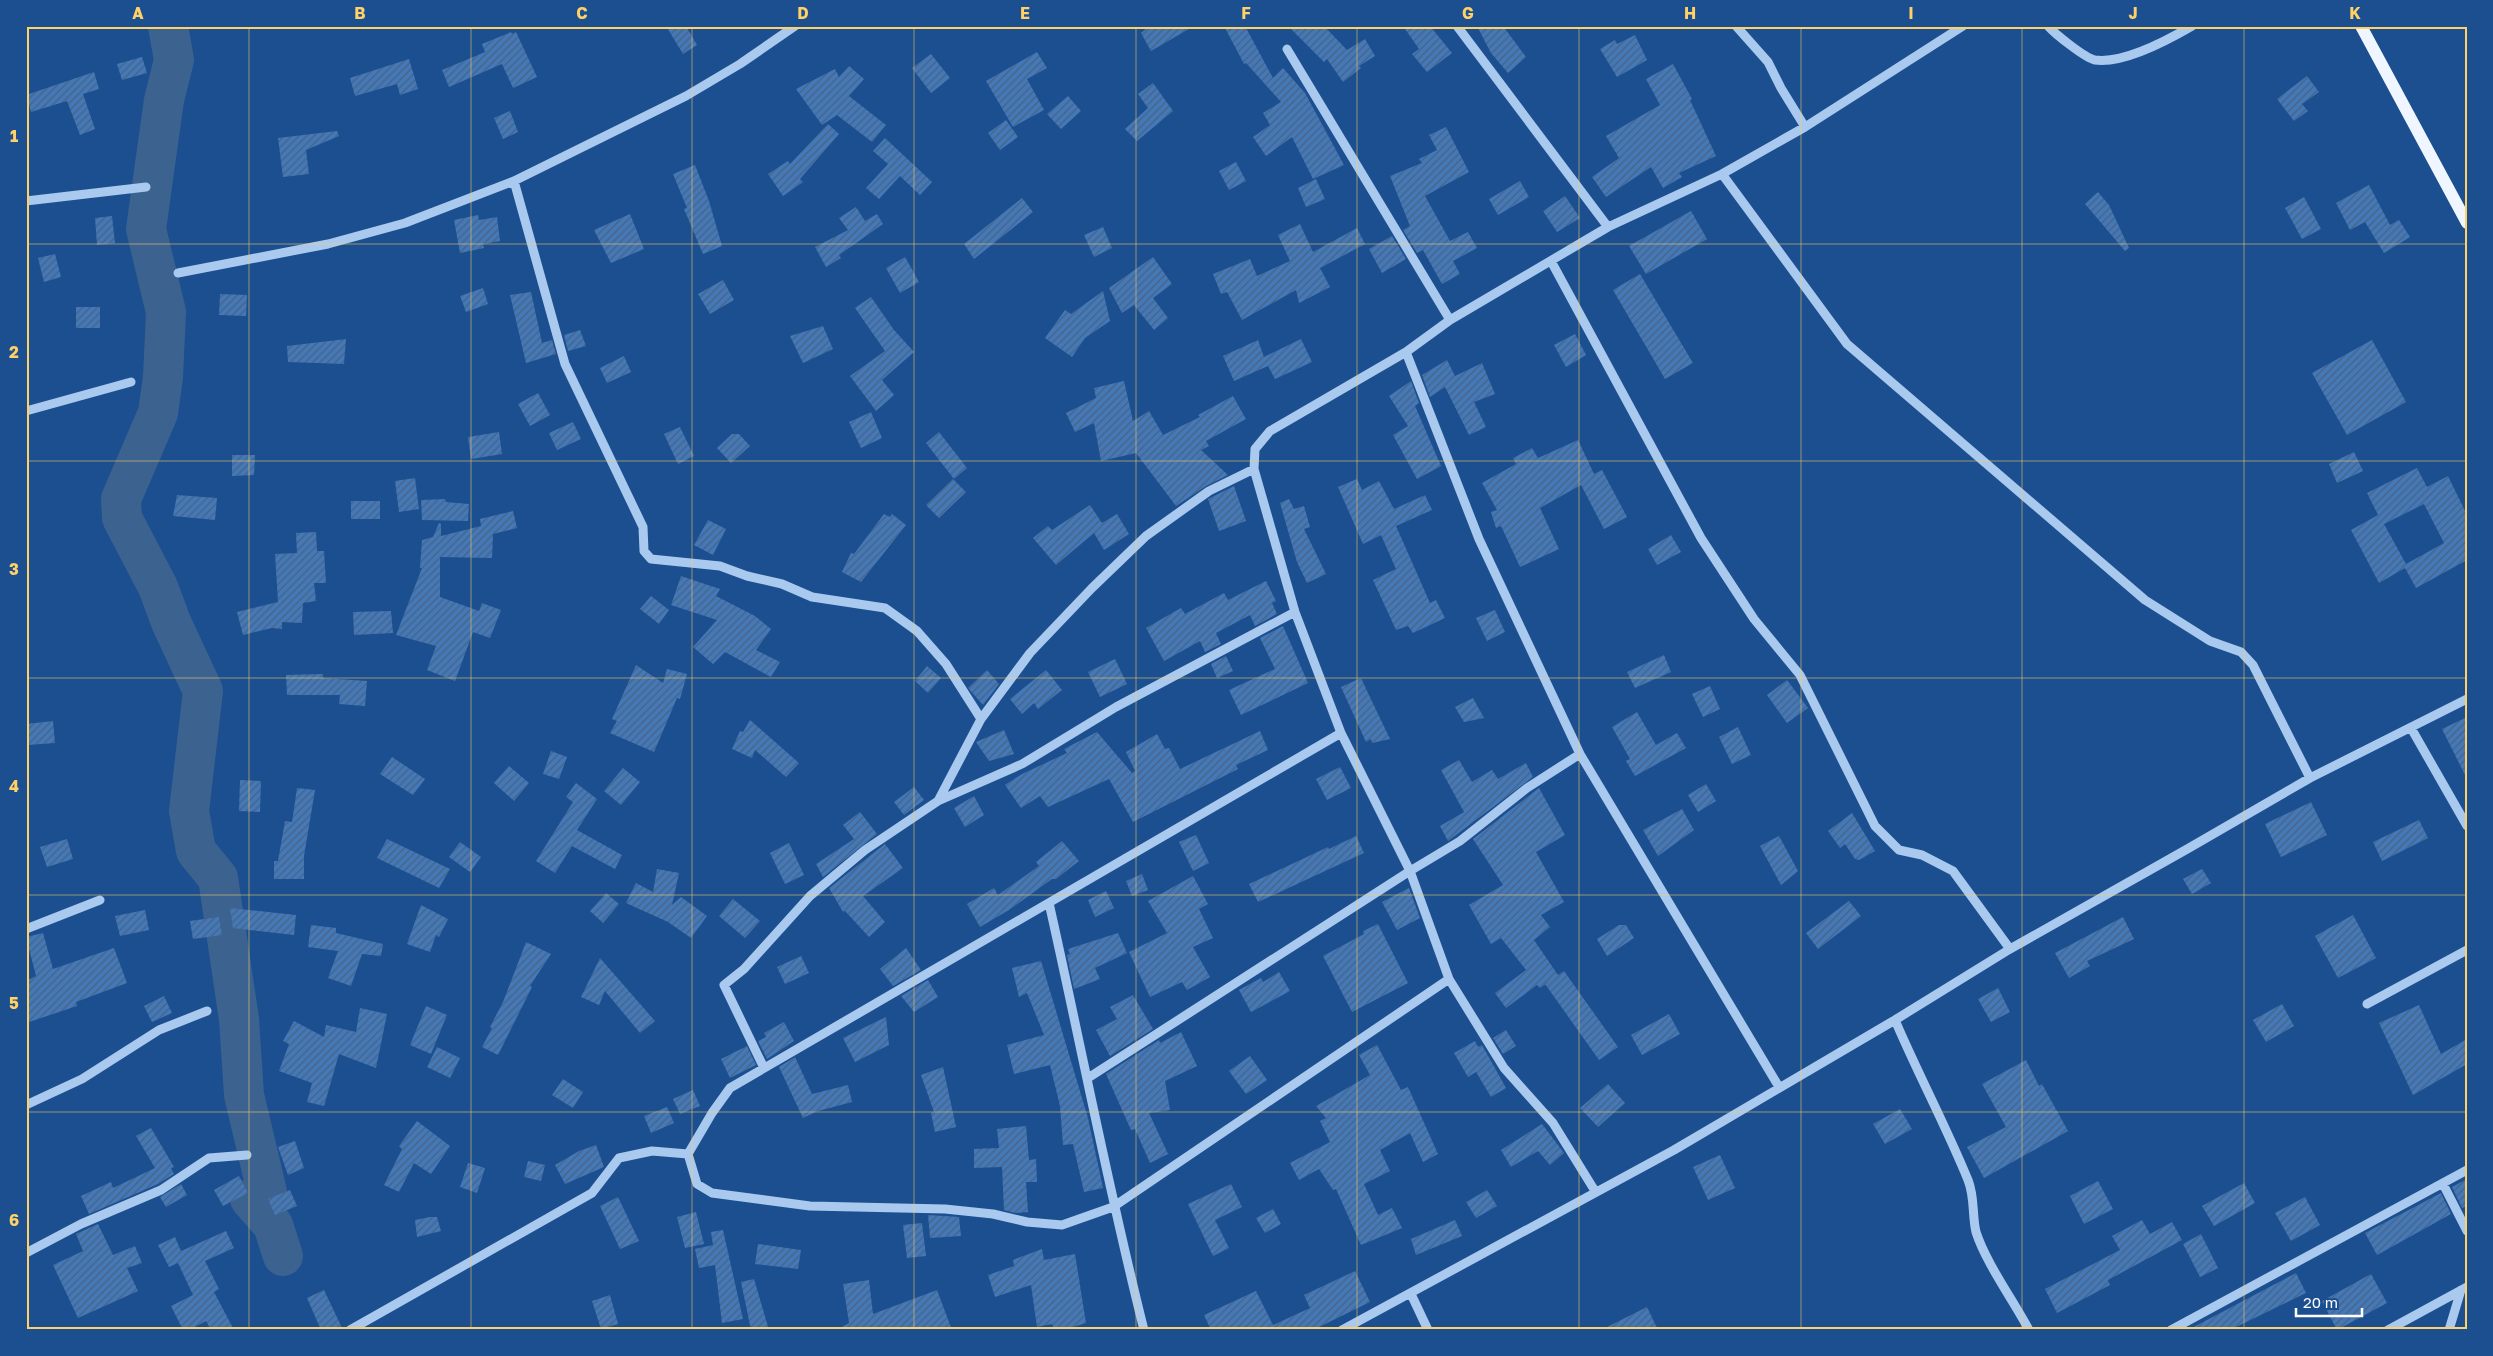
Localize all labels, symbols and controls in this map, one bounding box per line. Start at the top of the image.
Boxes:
text: A [132,3,144,23]
text: B [354,3,366,23]
text: C [576,3,588,23]
text: D [797,3,809,23]
text: E [1020,3,1030,23]
text: F [1241,3,1251,23]
text: G [1462,3,1474,23]
text: H [1684,3,1696,23]
text: I [1908,3,1914,23]
text: J [2128,3,2138,23]
text: K [2349,3,2361,23]
text: 1 [10,126,18,146]
text: 2 [9,342,19,362]
text: 3 [9,559,19,579]
text: 4 [9,776,19,796]
text: 5 [9,993,19,1013]
text: 6 [9,1210,19,1230]
scale bar [2296,1286,2362,1318]
text: 20 m [2303,1293,2338,1311]

